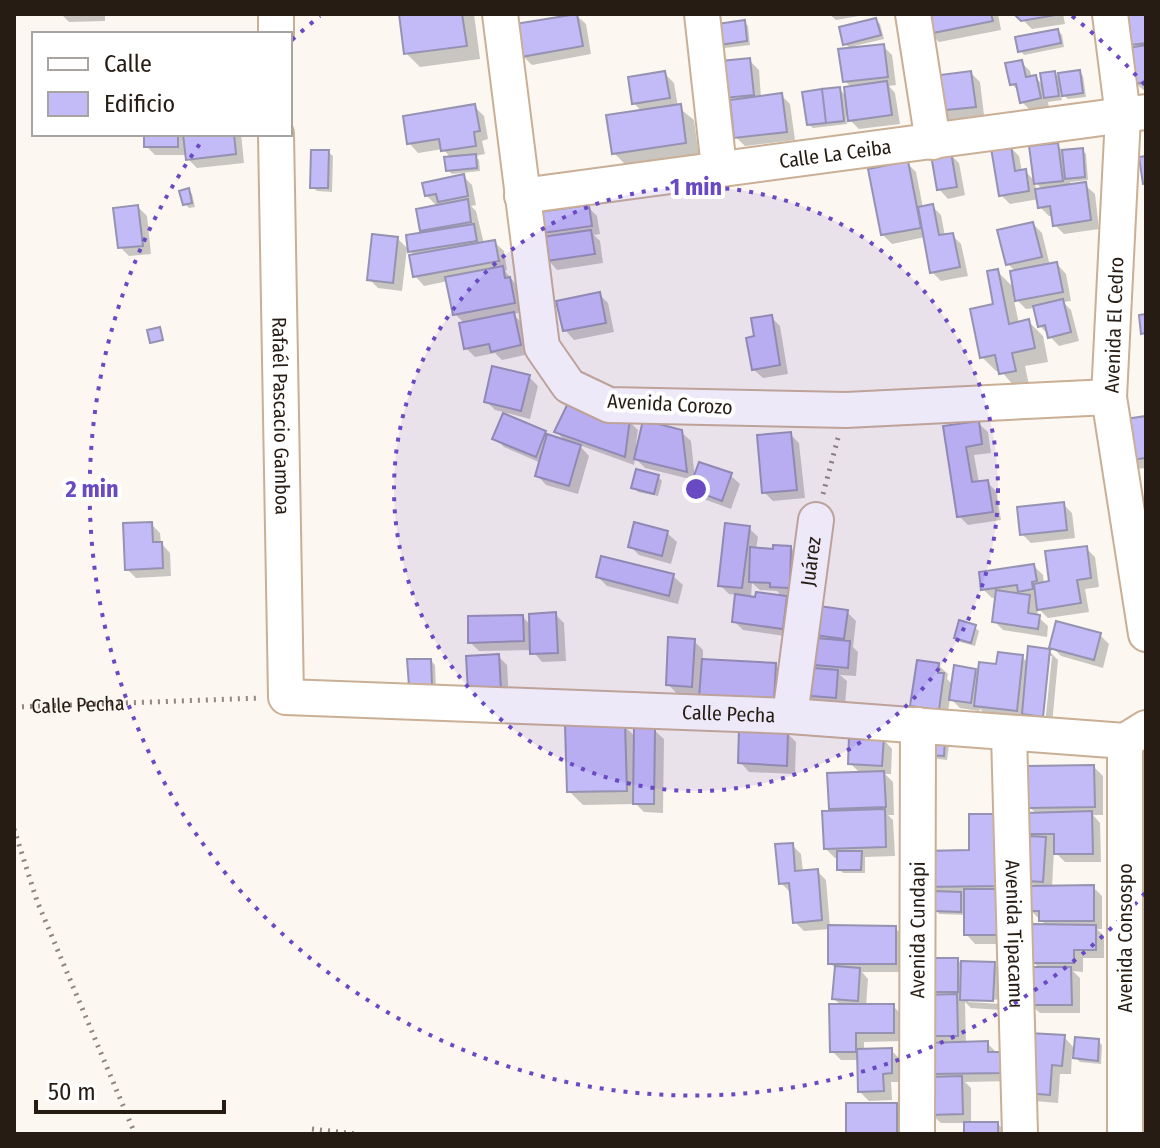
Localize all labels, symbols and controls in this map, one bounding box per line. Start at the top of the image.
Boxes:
legend [32,32,292,136]
text: Calle [104,50,152,78]
text: Edificio [104,90,175,118]
street label: Calle La Ceiba [778,134,893,173]
text: 1 min [670,173,722,201]
street label: Avenida El Cedro [1100,256,1128,394]
street label: Rafaél Pascacio Gamboa [267,317,295,515]
street label: Avenida Corozo [607,389,733,419]
text: 2 min [64,475,119,503]
centre of rings [682,475,710,503]
street label: Juárez [795,535,826,588]
street label: Calle Pecha [31,691,125,718]
street label: Calle Pecha [682,700,776,727]
street label: Avenida Tipacamu [1000,859,1029,1009]
street label: Avenida Cundapi [905,861,930,999]
street label: Avenida Consospo [1113,863,1137,1013]
scale bar [36,1064,224,1114]
text: 50 m [48,1078,96,1106]

